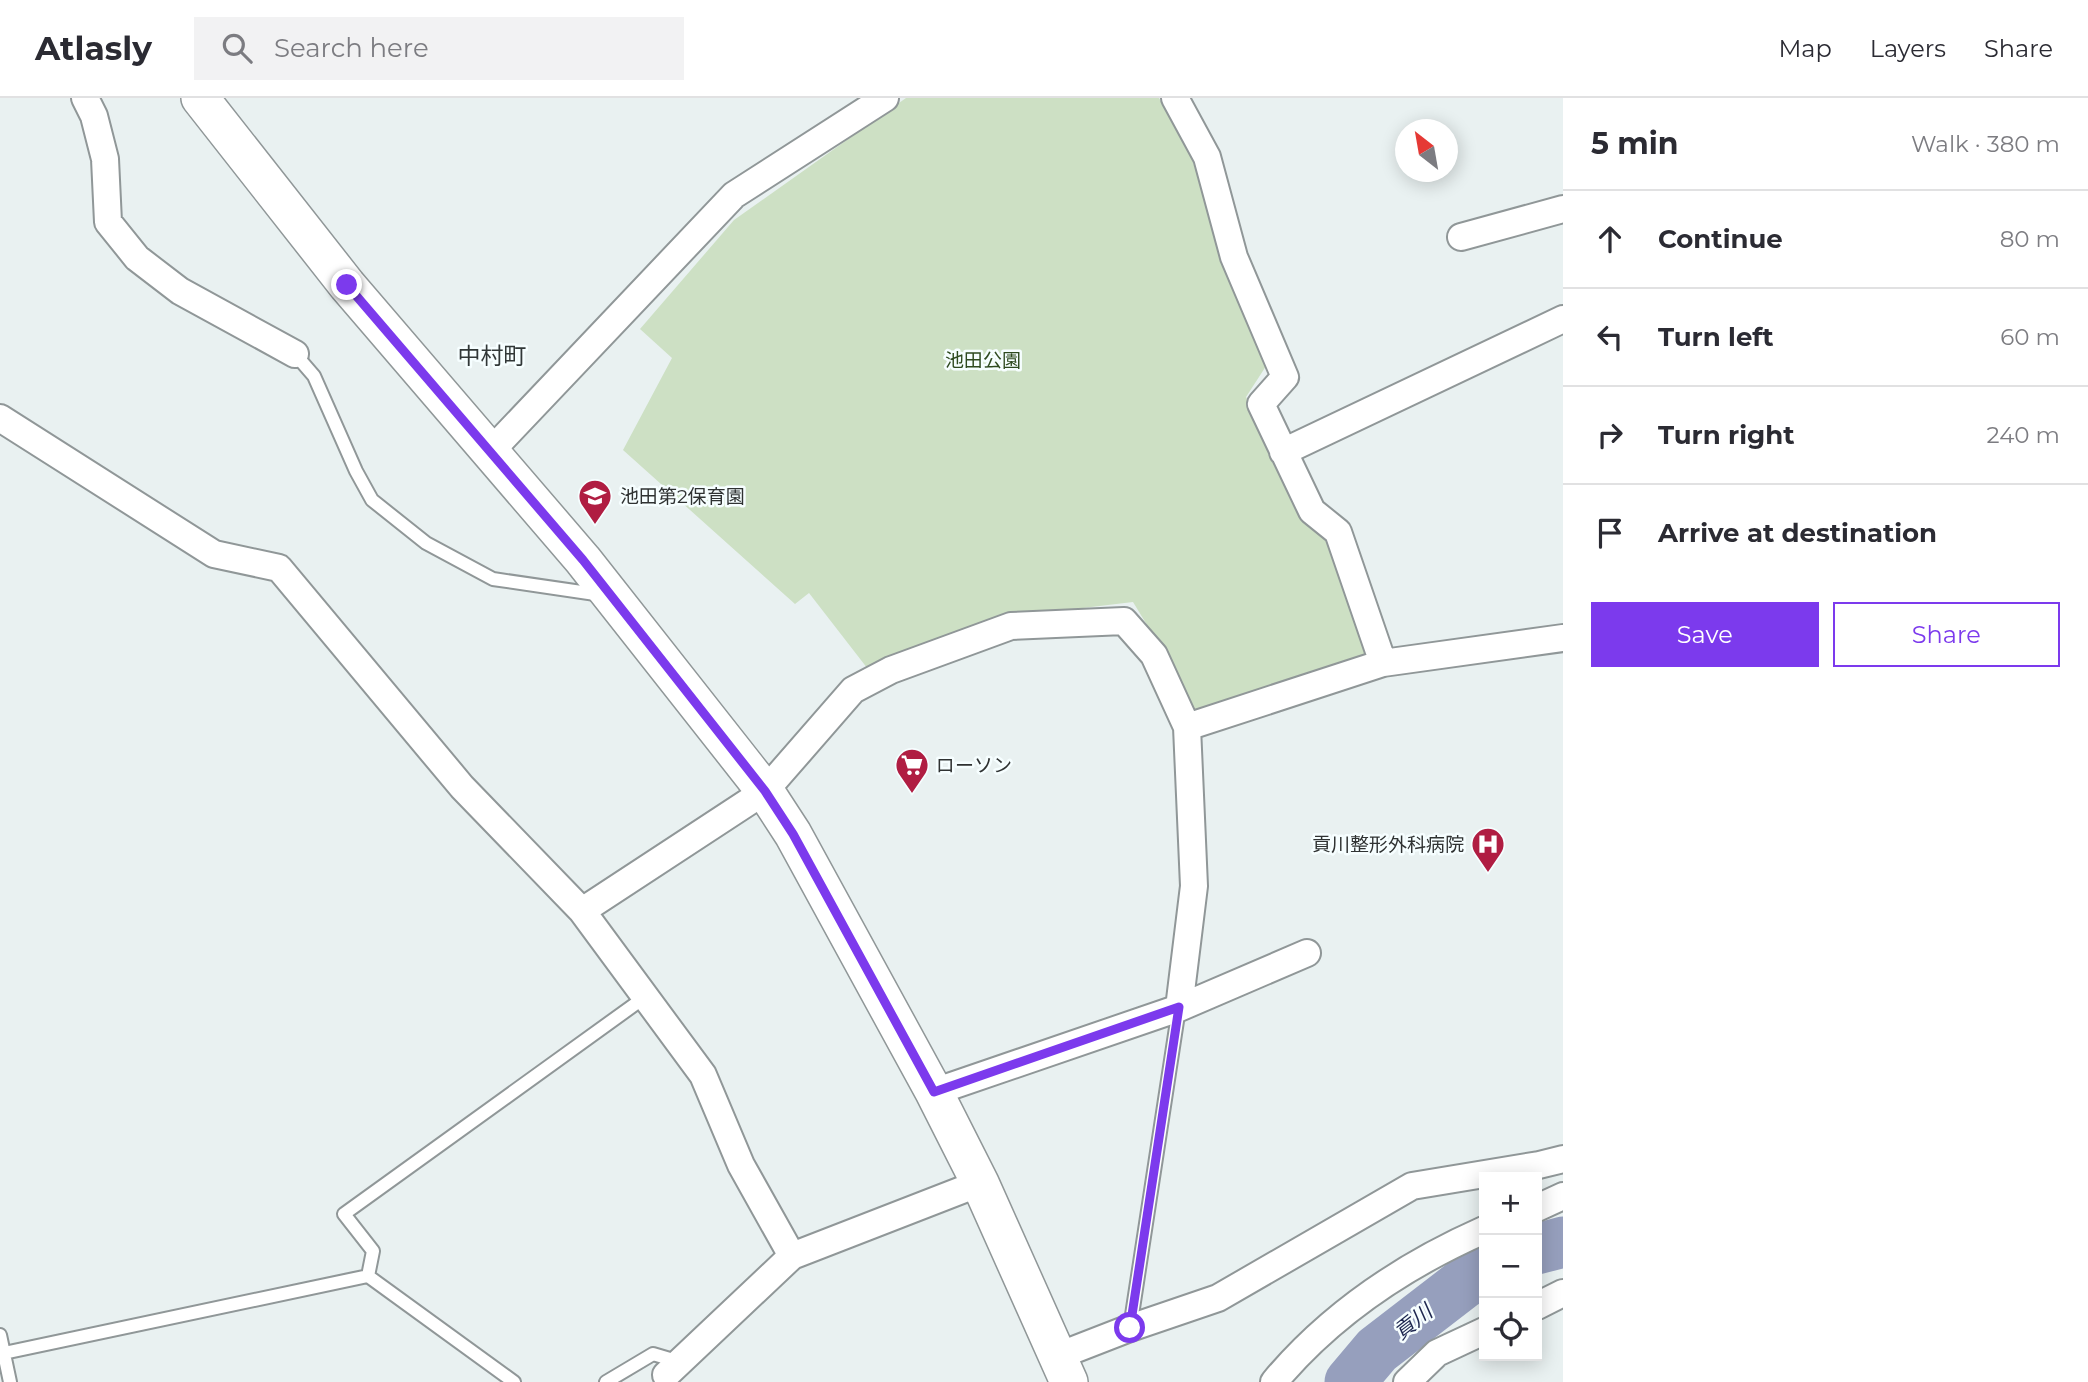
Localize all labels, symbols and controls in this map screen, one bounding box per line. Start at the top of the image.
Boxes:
search box [194,17,684,80]
text: Atlasly [35,28,152,68]
icon: search [218,29,256,67]
text: Search here [274,32,429,64]
text: Map [1778,34,1832,63]
text: Layers [1870,34,1946,63]
text: Share [1984,34,2053,63]
north arrow [1395,119,1458,182]
text: 5 min [1591,125,1679,162]
text: Walk · 380 m [1911,130,2060,158]
icon: ahead [1591,220,1629,258]
text: Continue [1658,223,1783,255]
text: 80 m [2000,225,2060,253]
route end [331,269,362,300]
icon: left [1591,318,1629,356]
text: Turn left [1658,321,1774,353]
text: 60 m [2000,323,2060,351]
district label: 中村町 [458,342,527,370]
park label: 池田公園 [945,349,1021,372]
icon: right [1591,416,1629,454]
text: Turn right [1658,419,1794,451]
text: 240 m [1987,421,2060,449]
school or university icon: 池田第2保育園 [576,477,614,526]
place label: 池田第2保育園 [620,485,745,508]
icon: arrive [1591,514,1629,552]
text: Arrive at destination [1658,517,1937,549]
button: Save [1591,602,1819,667]
button: Share [1833,602,2060,667]
supermarket icon: ローソン [893,746,931,795]
place label: ローソン [936,754,1012,777]
hospital icon: 貢川整形外科病院 [1469,825,1507,874]
place label: 貢川整形外科病院 [1312,833,1464,856]
map controls [1479,1172,1542,1361]
button: + [1479,1172,1542,1235]
button: − [1479,1235,1542,1298]
water label: 貢川 [1388,1298,1439,1344]
button: locate [1479,1298,1542,1361]
route start [1114,1312,1145,1343]

